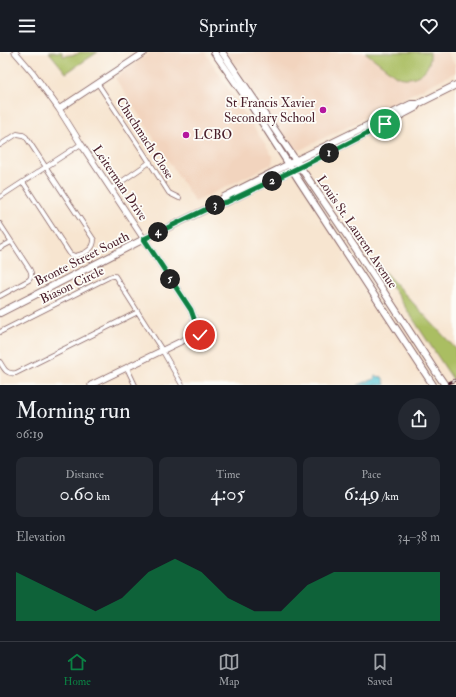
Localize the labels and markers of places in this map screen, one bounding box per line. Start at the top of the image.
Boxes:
place label: St Francis Xavier Secondary School [224,95,316,127]
marker: St Francis Xavier Secondary School [318,105,328,115]
pin [368,107,402,141]
place label: LCBO [194,127,232,143]
marker: LCBO [181,130,191,140]
pin: 1 [319,143,339,163]
pin: 2 [262,171,282,191]
pin: 3 [205,195,225,215]
pin: 4 [148,222,168,242]
pin: 5 [160,269,180,289]
pin [183,318,217,352]

